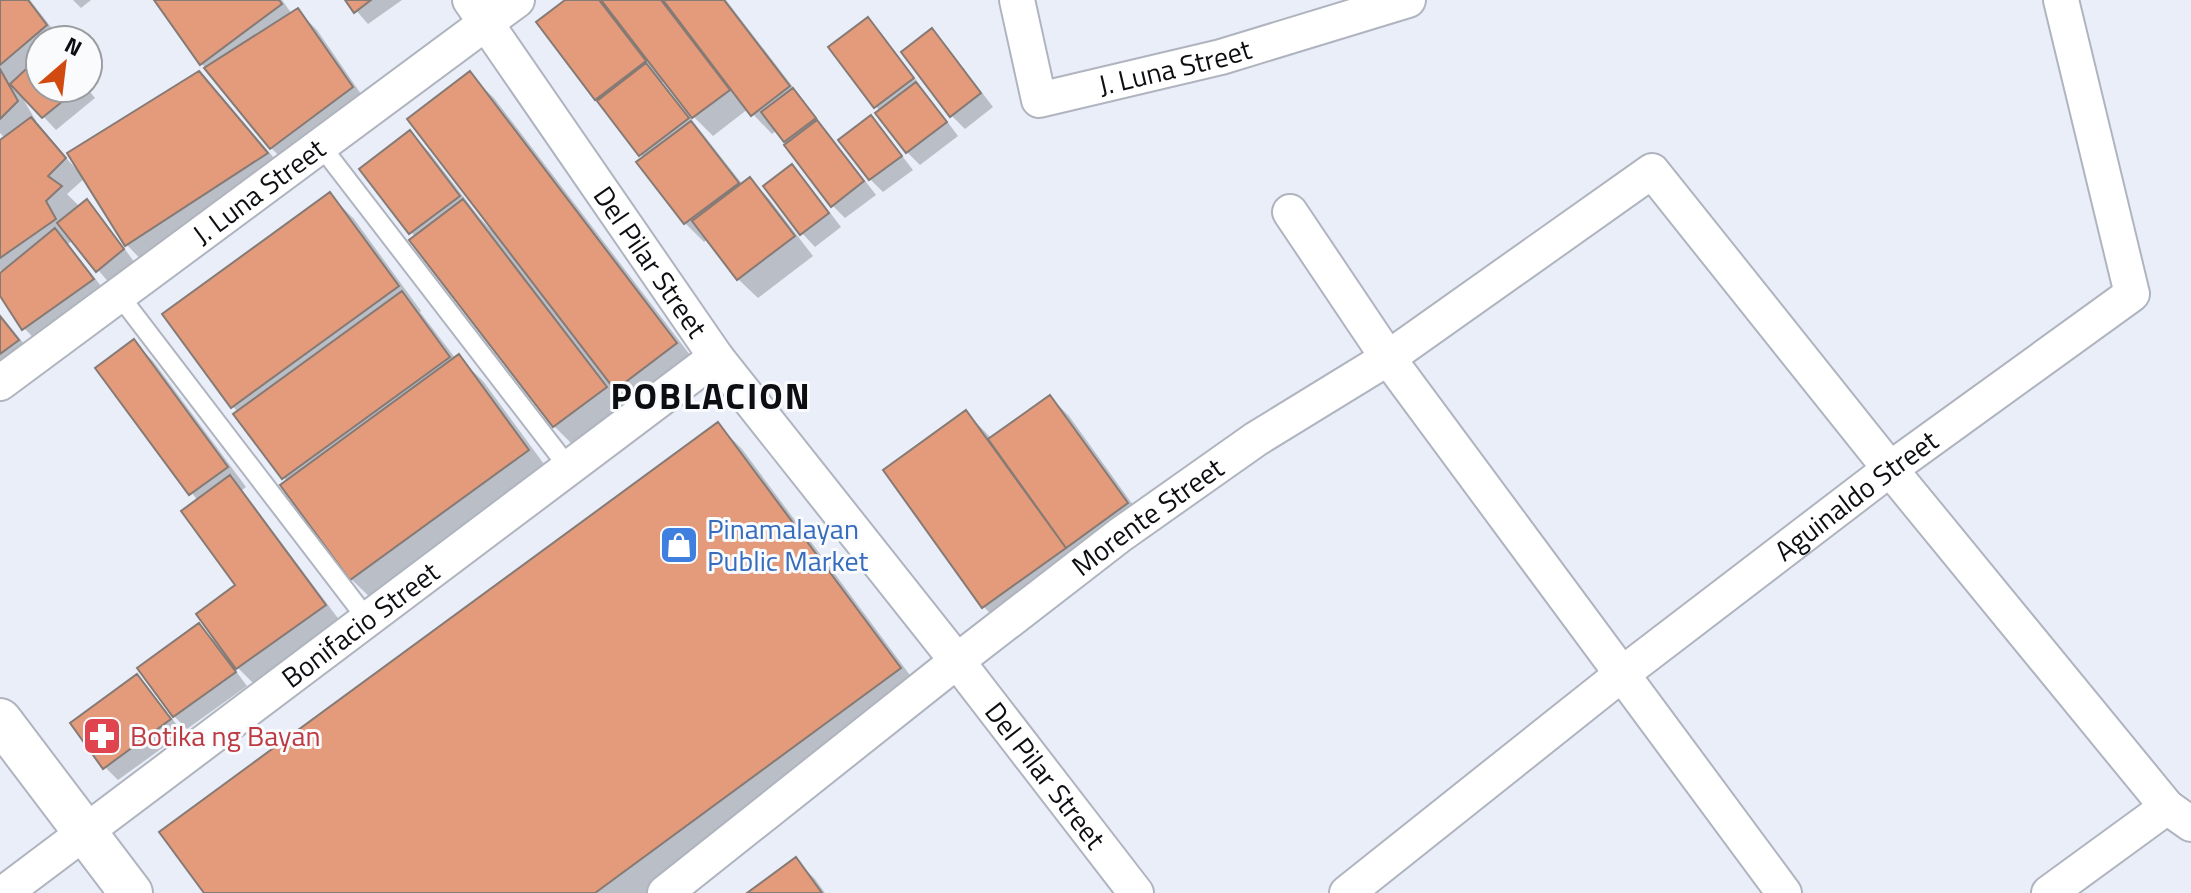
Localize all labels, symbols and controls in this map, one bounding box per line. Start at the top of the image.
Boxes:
north arrow [24,24,104,104]
street label: J. Luna Street [1094,27,1257,106]
text: N [59,28,88,65]
street label: J. Luna Street [183,127,334,255]
street label: Del Pilar Street [583,177,719,346]
district label: POBLACION [610,368,812,423]
street label: Aguinaldo Street [1765,419,1947,571]
street label: Morente Street [1062,446,1232,586]
place label: Pinamalayan Public Market [707,507,869,582]
shop icon: Pinamalayan Public Market [658,524,700,566]
street label: Bonifacio Street [272,551,448,698]
street label: Del Pilar Street [975,692,1117,858]
place label: Botika ng Bayan [130,714,320,757]
pharmacy icon: Botika ng Bayan [81,715,123,757]

